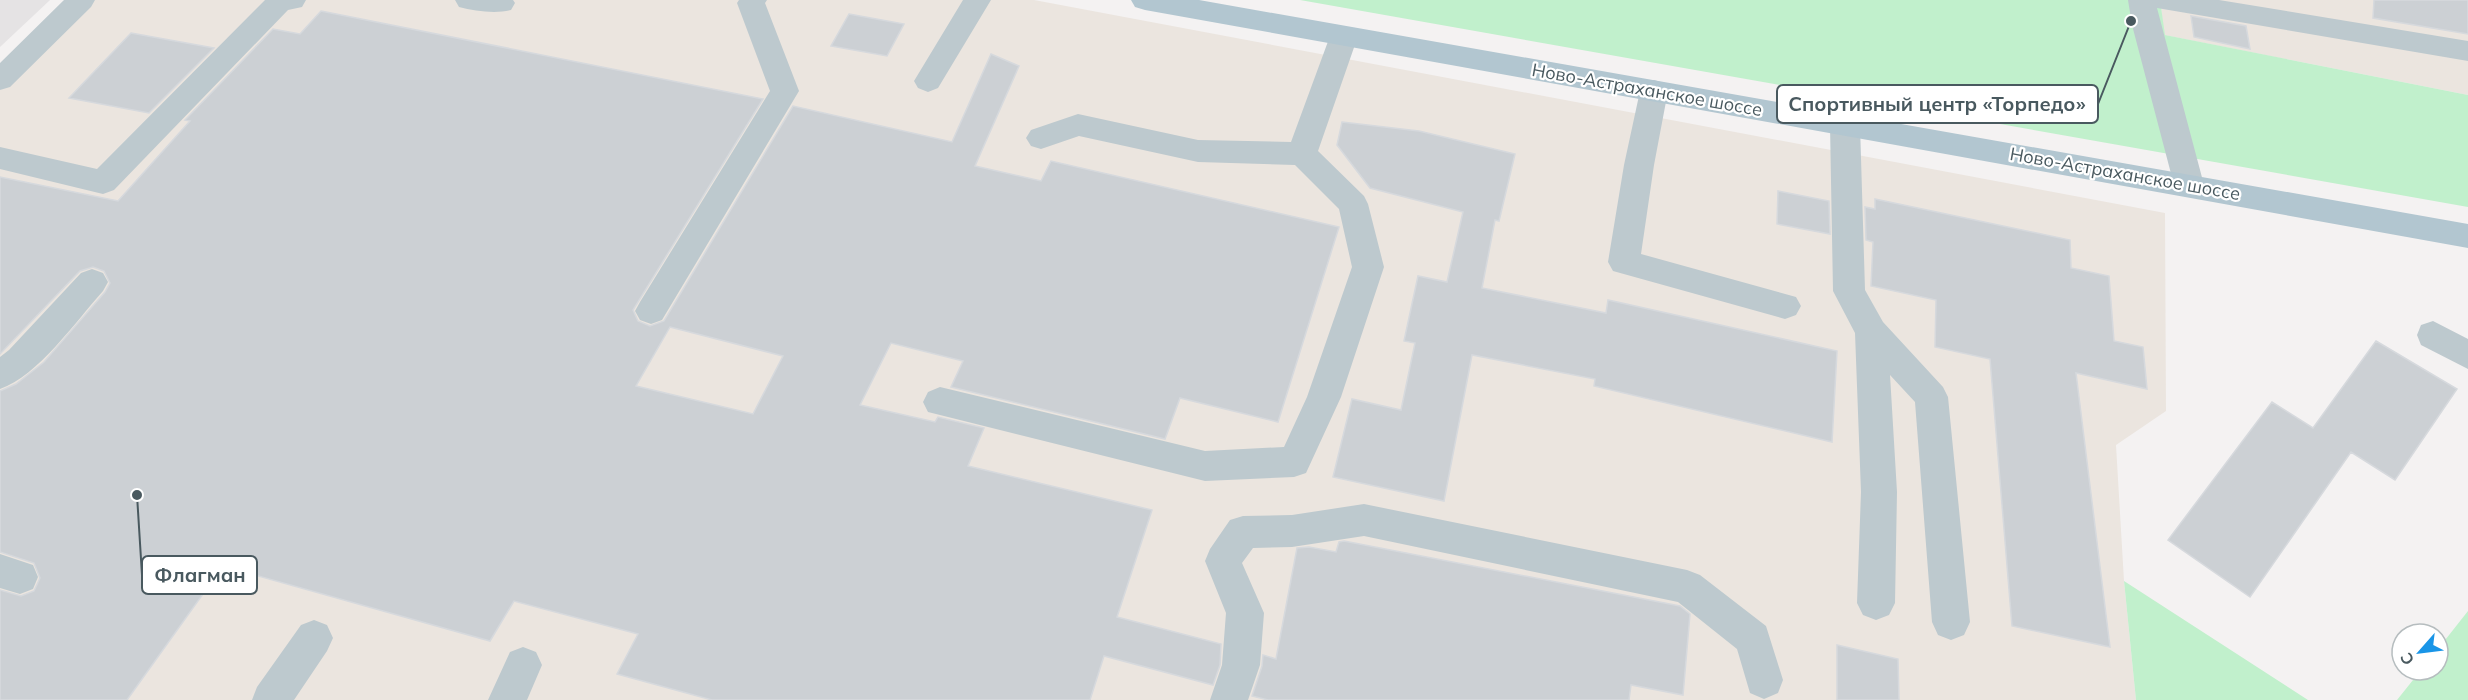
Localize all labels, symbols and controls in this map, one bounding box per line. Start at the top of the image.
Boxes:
street label: Ново-Астраханское шоссе [1530,58,1764,121]
callout: Спортивный центр «Торпедо» [1777,85,2098,123]
text: Спортивный центр «Торпедо» [1788,91,2086,116]
street label: Ново-Астраханское шоссе [2008,142,2242,205]
callout: Флагман [142,556,257,594]
text: Флагман [154,562,246,587]
north arrow [2390,622,2450,682]
text: С [2395,649,2418,669]

